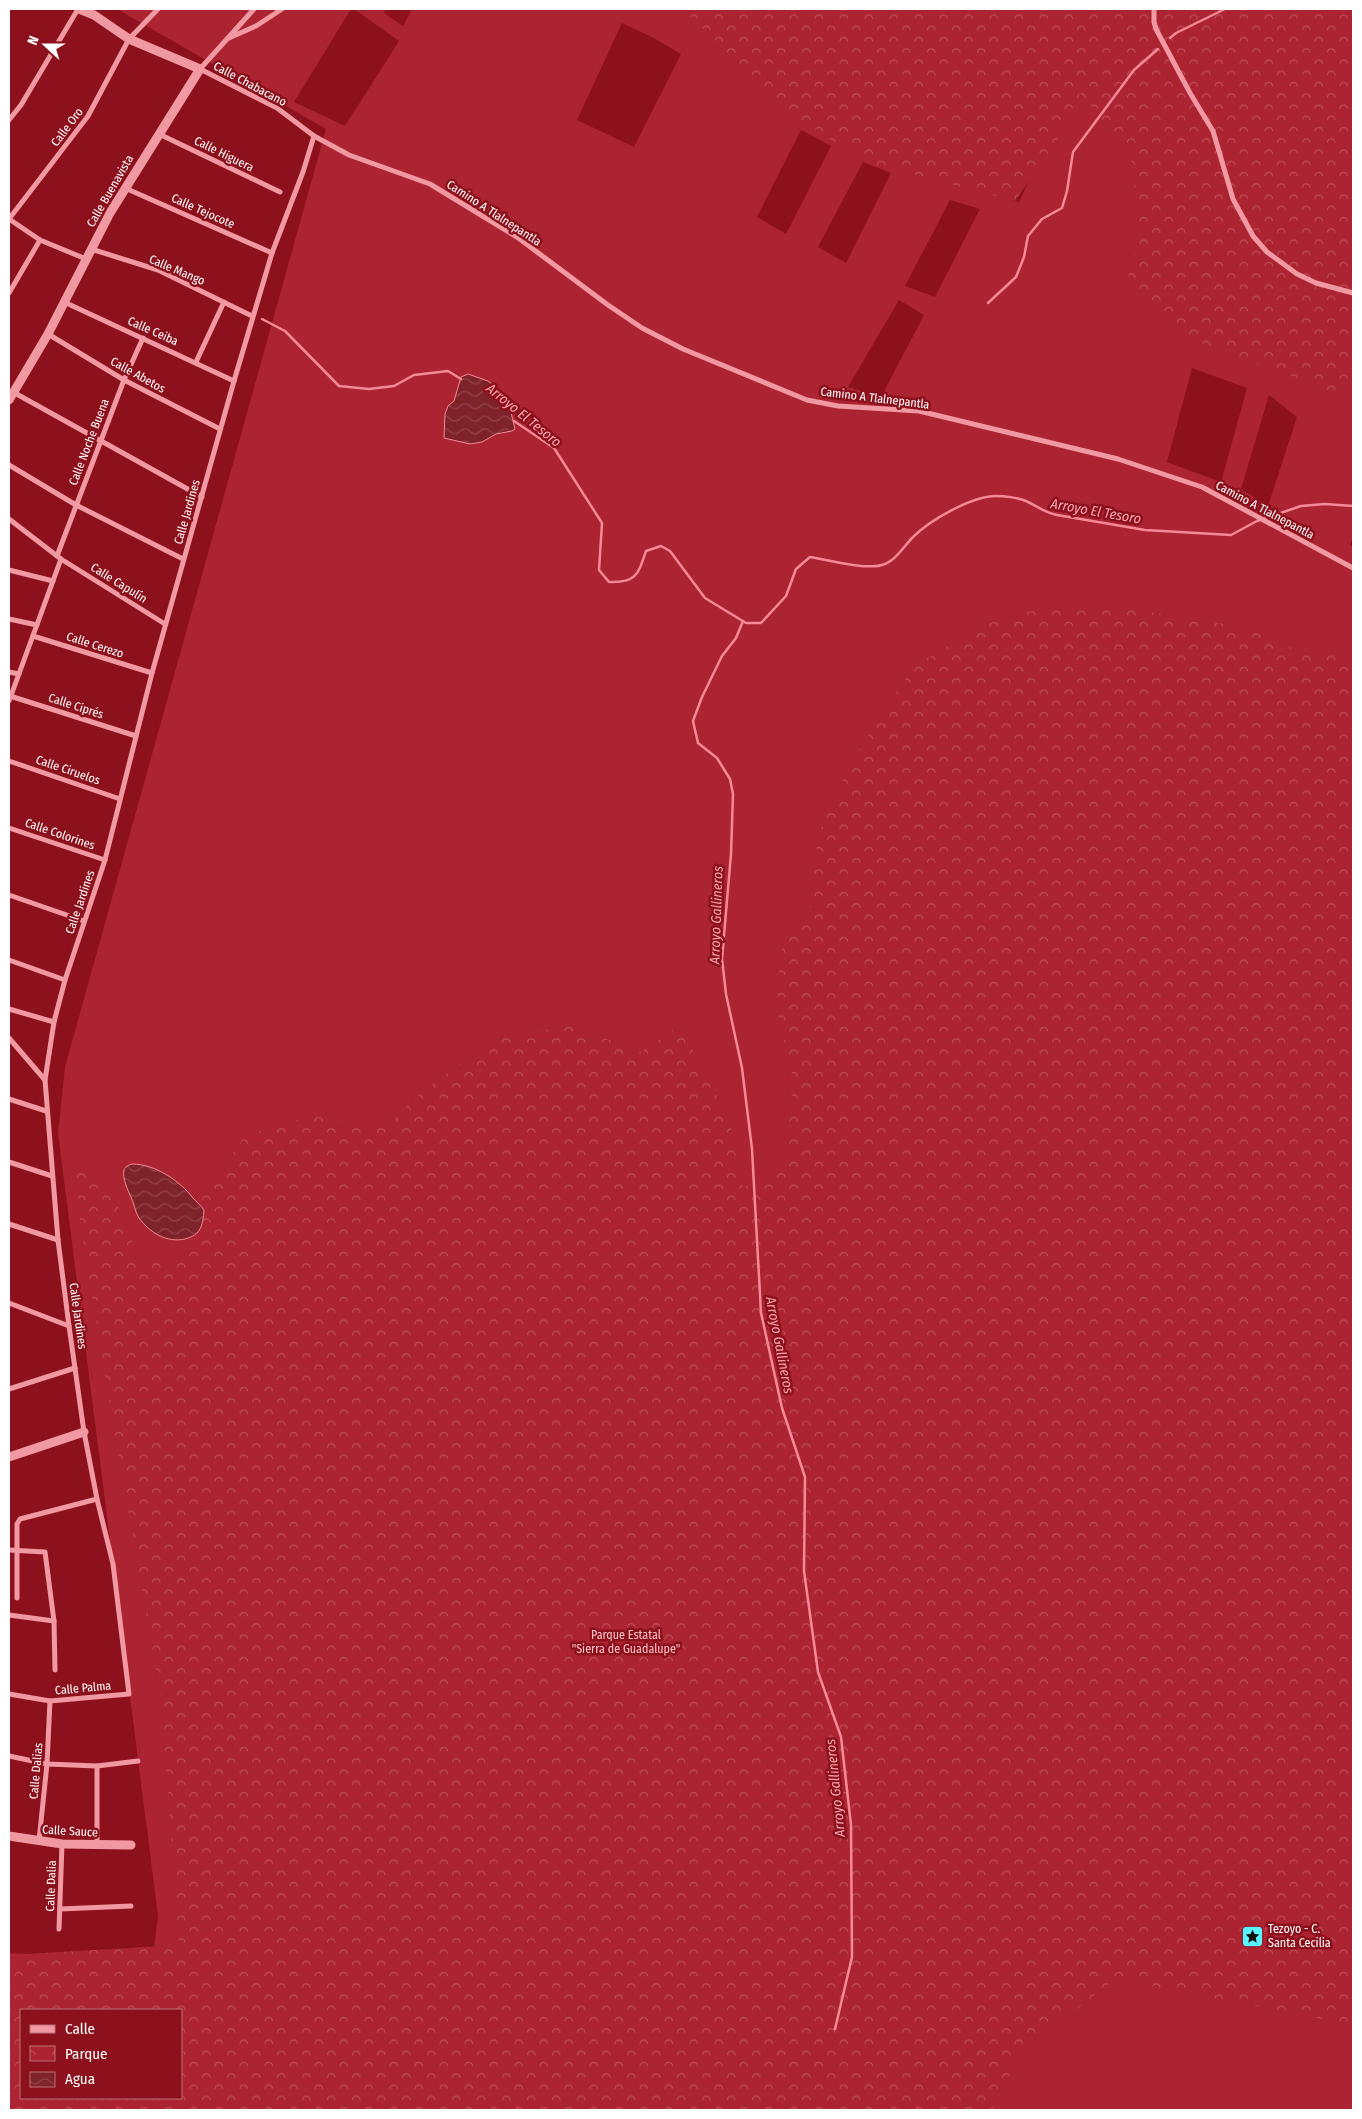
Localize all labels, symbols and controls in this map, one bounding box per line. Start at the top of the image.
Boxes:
north arrow [20,20,70,70]
text: N [24,34,43,47]
street label: Calle Chabacano [211,59,289,109]
street label: Calle Oro [48,105,86,149]
street label: Calle Higuera [192,134,256,174]
street label: Calle Buenavista [84,152,136,229]
street label: Camino A Tlalnepantla [444,177,544,249]
street label: Calle Tejocote [169,191,237,231]
street label: Calle Mango [147,252,207,288]
street label: Calle Ceiba [126,314,180,348]
street label: Calle Abetos [108,354,168,396]
water label: Arroyo El Tesoro [482,379,565,451]
street label: Camino A Tlalnepantla [820,384,930,412]
street label: Calle Noche Buena [66,397,112,487]
street label: Calle Jardines [171,478,203,546]
street label: Camino A Tlalnepantla [1213,478,1317,542]
water label: Arroyo El Tesoro [1048,495,1142,528]
street label: Calle Capulín [88,560,150,606]
street label: Calle Cerezo [65,629,125,661]
street label: Calle Ciprés [47,691,105,721]
street label: Calle Ciruelos [34,753,102,787]
street label: Calle Colorines [23,816,97,852]
water label: Arroyo Gallineros [706,866,727,965]
street label: Calle Jardines [63,868,97,936]
street label: Calle Jardines [66,1282,90,1350]
water label: Arroyo Gallineros [762,1294,797,1395]
park label: Parque Estatal "Sierra de Guadalupe" [572,1628,680,1656]
street label: Calle Palma [54,1679,112,1697]
water label: Arroyo Gallineros [822,1738,849,1839]
street label: Calle Dalias [27,1742,45,1800]
street label: Calle Sauce [42,1823,98,1839]
street label: Calle Dalia [43,1860,59,1912]
place label: Tezoyo - C. Santa Cecilia [1268,1922,1331,1950]
place icon: Tezoyo - C. Santa Cecilia [1240,1924,1264,1948]
legend [20,2009,182,2099]
text: Calle [65,2020,95,2038]
text: Parque [65,2045,108,2063]
text: Agua [65,2070,95,2088]

